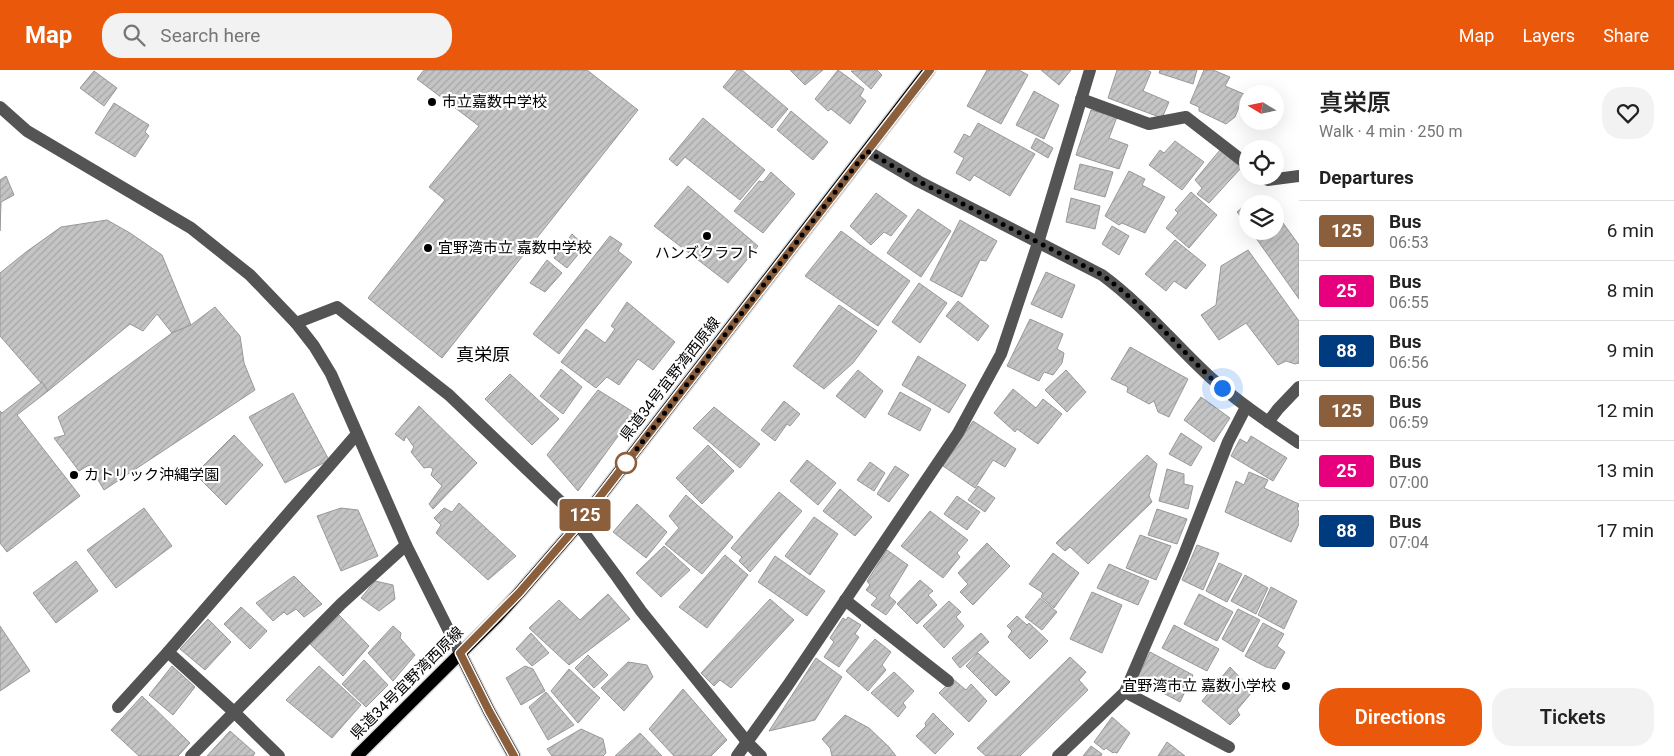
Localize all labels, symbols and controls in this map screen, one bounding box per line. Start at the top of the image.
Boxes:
search box [102,13,452,58]
text: Map [25,21,72,49]
icon: search [120,21,148,49]
text: Search here [160,24,260,47]
text: Map [1459,25,1494,46]
text: Layers [1522,25,1575,46]
text: Share [1603,25,1649,46]
north arrow [1239,85,1284,130]
map controls [1239,85,1284,240]
button: heart [1602,87,1654,139]
text: 真栄原 [1319,89,1391,117]
place label: 市立嘉数中学校 [442,93,547,111]
marker: 市立嘉数中学校 [426,96,438,108]
text: Walk · 4 min · 250 m [1319,122,1463,141]
button: locate [1239,140,1284,185]
text: Departures [1319,166,1414,189]
button: layers [1239,195,1284,240]
text: Bus [1389,210,1422,233]
text: 6 min [1607,219,1654,242]
text: 125 [1331,220,1362,241]
marker: ハンズクラフト [701,230,713,242]
text: 06:53 [1389,233,1429,252]
place label: 宜野湾市立 嘉数中学校 [438,239,592,257]
marker: 宜野湾市立 嘉数中学校 [422,242,434,254]
place label: ハンズクラフト [655,244,759,262]
text: Bus [1389,270,1422,293]
text: 8 min [1607,279,1654,302]
text: 25 [1336,280,1357,301]
text: 06:55 [1389,293,1429,312]
street label: 県道34号宜野湾西原線 [616,314,724,444]
text: Bus [1389,330,1422,353]
text: 9 min [1607,339,1654,362]
text: 88 [1336,340,1357,361]
district label: 真栄原 [456,344,510,365]
text: 06:56 [1389,353,1429,372]
your location [1210,376,1235,401]
text: Bus [1389,390,1422,413]
text: 12 min [1596,399,1654,422]
text: 125 [1331,400,1362,421]
text: 06:59 [1389,413,1429,432]
text: Bus [1389,450,1422,473]
unlabelled marker [615,452,637,474]
text: 13 min [1596,459,1654,482]
text: 25 [1336,460,1357,481]
place label: カトリック沖縄学園 [84,466,219,484]
marker: カトリック沖縄学園 [68,469,80,481]
text: 07:00 [1389,473,1429,492]
line badge: 125 [556,499,614,531]
text: 125 [570,504,600,525]
text: Bus [1389,510,1422,533]
text: 17 min [1596,519,1654,542]
text: 88 [1336,520,1357,541]
text: 07:04 [1389,533,1429,552]
street label: 県道34号宜野湾西原線 [347,623,467,743]
place label: 宜野湾市立 嘉数小学校 [1122,677,1276,695]
marker: 宜野湾市立 嘉数小学校 [1280,680,1292,692]
button: Directions [1319,688,1482,746]
button: Tickets [1492,688,1654,746]

